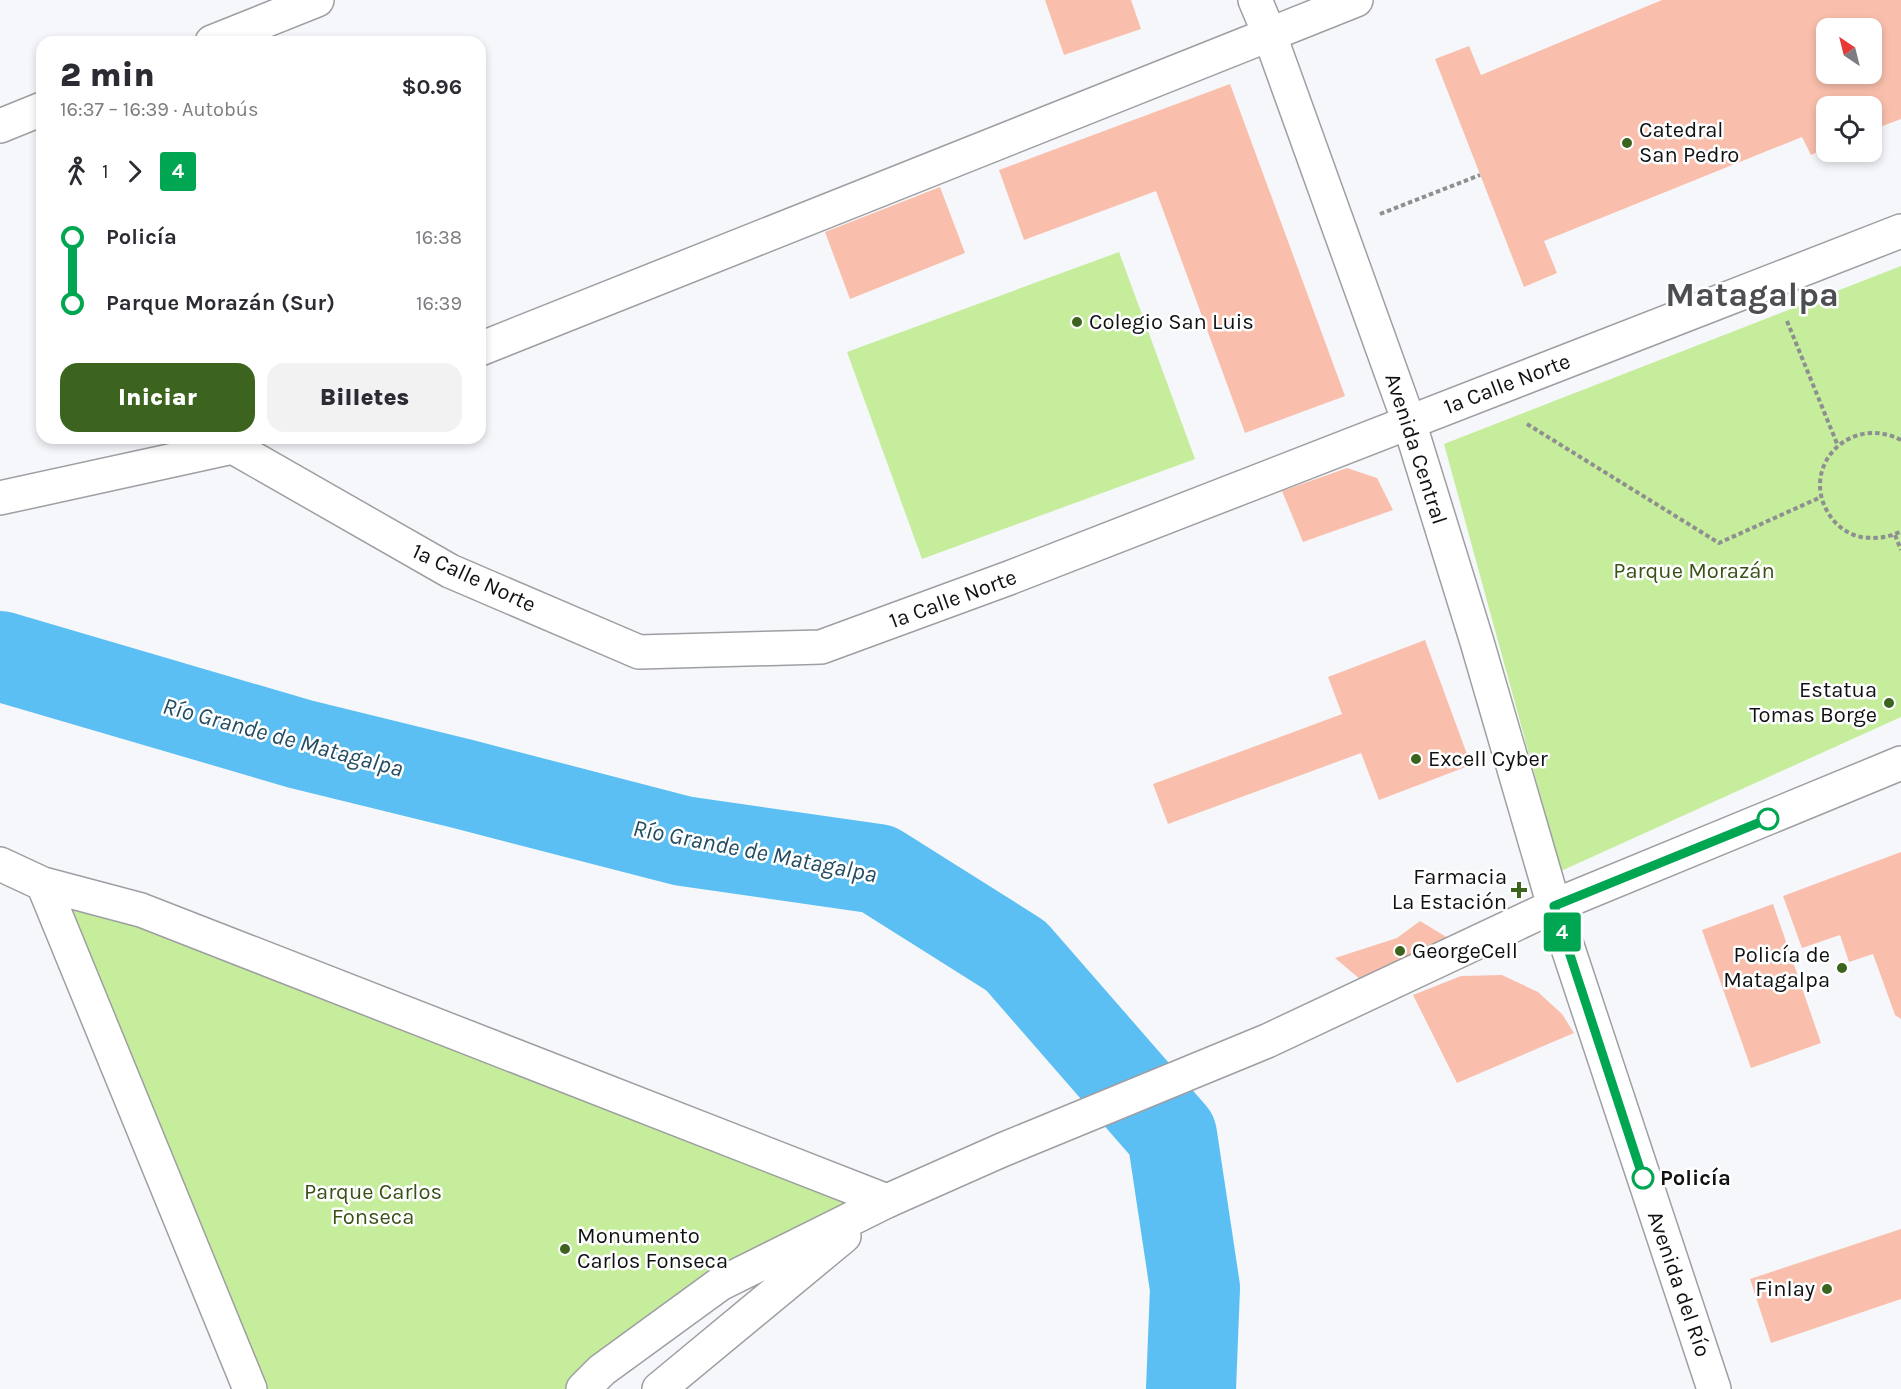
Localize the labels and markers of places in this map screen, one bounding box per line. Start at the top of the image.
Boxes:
place label: Catedral San Pedro [1639,117,1739,168]
marker: Catedral San Pedro [1620,136,1634,150]
place label: Colegio San Luis [1089,309,1254,335]
marker: Colegio San Luis [1070,315,1084,329]
place label: Estatua Tomas Borge [1749,677,1877,728]
marker: Estatua Tomas Borge [1882,696,1896,710]
place label: Excell Cyber [1428,746,1548,772]
marker: Excell Cyber [1409,752,1423,766]
unlabelled marker [1757,808,1779,830]
place label: Farmacia La Estación [1392,864,1507,915]
marker: Farmacia La Estación [1512,883,1526,897]
place label: GeorgeCell [1412,938,1518,964]
place label: Policía de Matagalpa [1723,942,1830,993]
marker: GeorgeCell [1393,944,1407,958]
marker: Policía de Matagalpa [1835,961,1849,975]
place label: Policía [1660,1165,1731,1191]
marker: Policía [1632,1167,1654,1189]
place label: Monumento Carlos Fonseca [577,1223,728,1274]
marker: Monumento Carlos Fonseca [558,1242,572,1256]
place label: Finlay [1755,1276,1815,1302]
marker: Finlay [1820,1282,1834,1296]

